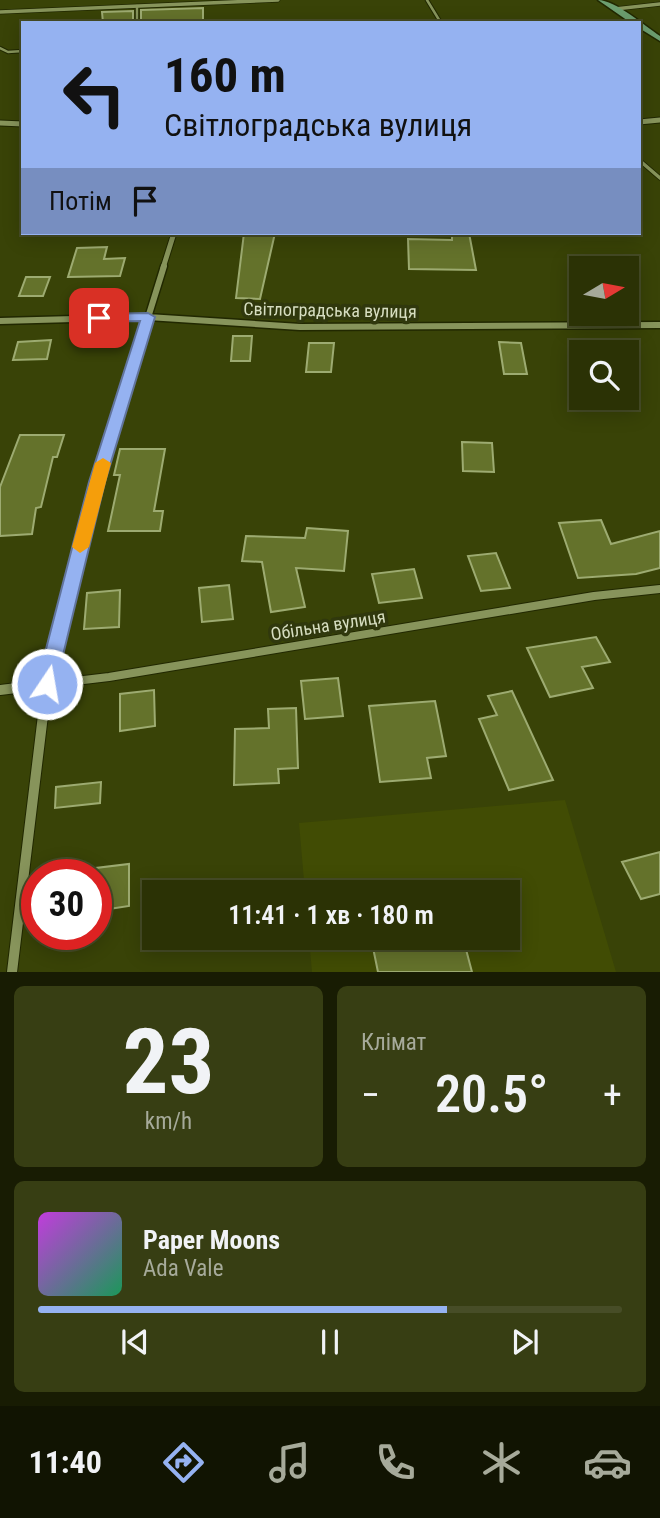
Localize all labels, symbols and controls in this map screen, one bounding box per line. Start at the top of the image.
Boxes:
text: 160 m [164,47,286,104]
icon: left [49,49,140,140]
text: Світлоградська вулиця [164,106,472,144]
icon: arrive [126,182,164,220]
text: Потім [49,186,112,216]
north arrow [569,256,639,326]
map controls [569,256,639,410]
pin [69,288,129,348]
street label: Світлоградська вулиця [243,298,417,322]
icon: arrive [80,299,118,337]
button: search [569,340,639,410]
street label: Обільна вулиця [269,606,387,644]
position arrow [10,647,84,721]
speed limit sign: 30 [21,859,112,950]
text: 11:41 · 1 хв · 180 m [228,900,434,930]
text: 23 [123,1009,214,1115]
text: Клімат [361,1029,426,1056]
text: 20.5° [435,1064,548,1125]
text: − [361,1073,380,1117]
text: + [603,1073,622,1117]
text: km/h [145,1108,192,1135]
text: Paper Moons [143,1225,280,1255]
text: Ada Vale [143,1255,223,1282]
icon: previous [116,1323,154,1361]
icon: pause [311,1323,349,1361]
icon: next [506,1323,544,1361]
icon: directions [159,1438,208,1487]
icon: music [265,1438,314,1487]
icon: phone [371,1438,420,1487]
icon: climate [477,1438,526,1487]
icon: car [583,1438,632,1487]
text: 11:40 [28,1443,102,1481]

